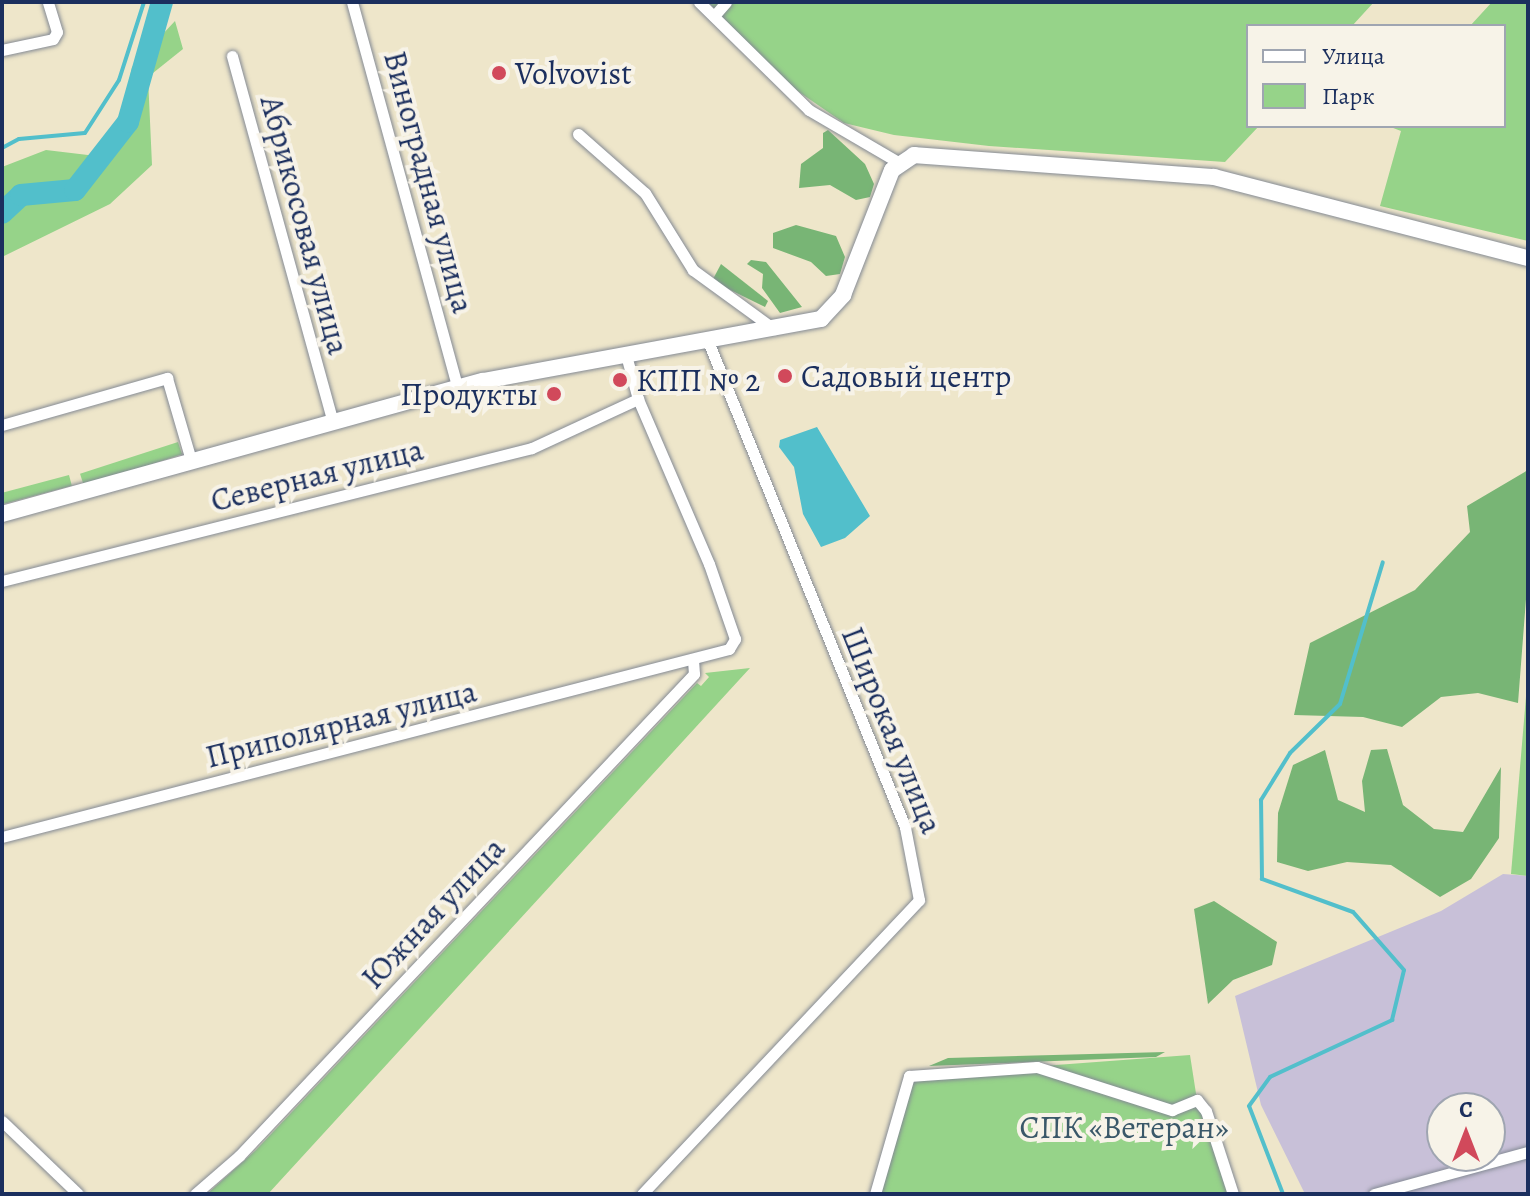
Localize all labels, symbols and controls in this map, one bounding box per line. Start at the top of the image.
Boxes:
legend [1246,24,1506,128]
text: Улица [1322,40,1385,72]
street label: Виноградная улица [376,47,482,317]
place label: Volvovist [515,54,632,92]
marker: Volvovist [490,64,508,82]
text: Парк [1322,80,1375,112]
street label: Абрикосовая улица [252,92,358,358]
place label: Садовый центр [801,357,1011,395]
place label: КПП № 2 [636,361,760,399]
marker: Садовый центр [776,367,794,385]
marker: КПП № 2 [611,371,629,389]
place label: Продукты [400,375,538,413]
marker: Продукты [545,385,563,403]
street label: Северная улица [207,430,427,520]
street label: Широкая улица [833,621,951,839]
street label: Приполярная улица [202,672,480,776]
street label: Южная улица [353,829,513,997]
north arrow [1426,1092,1506,1172]
text: С [1459,1095,1473,1125]
park label: СПК «Ветеран» [1019,1108,1229,1146]

